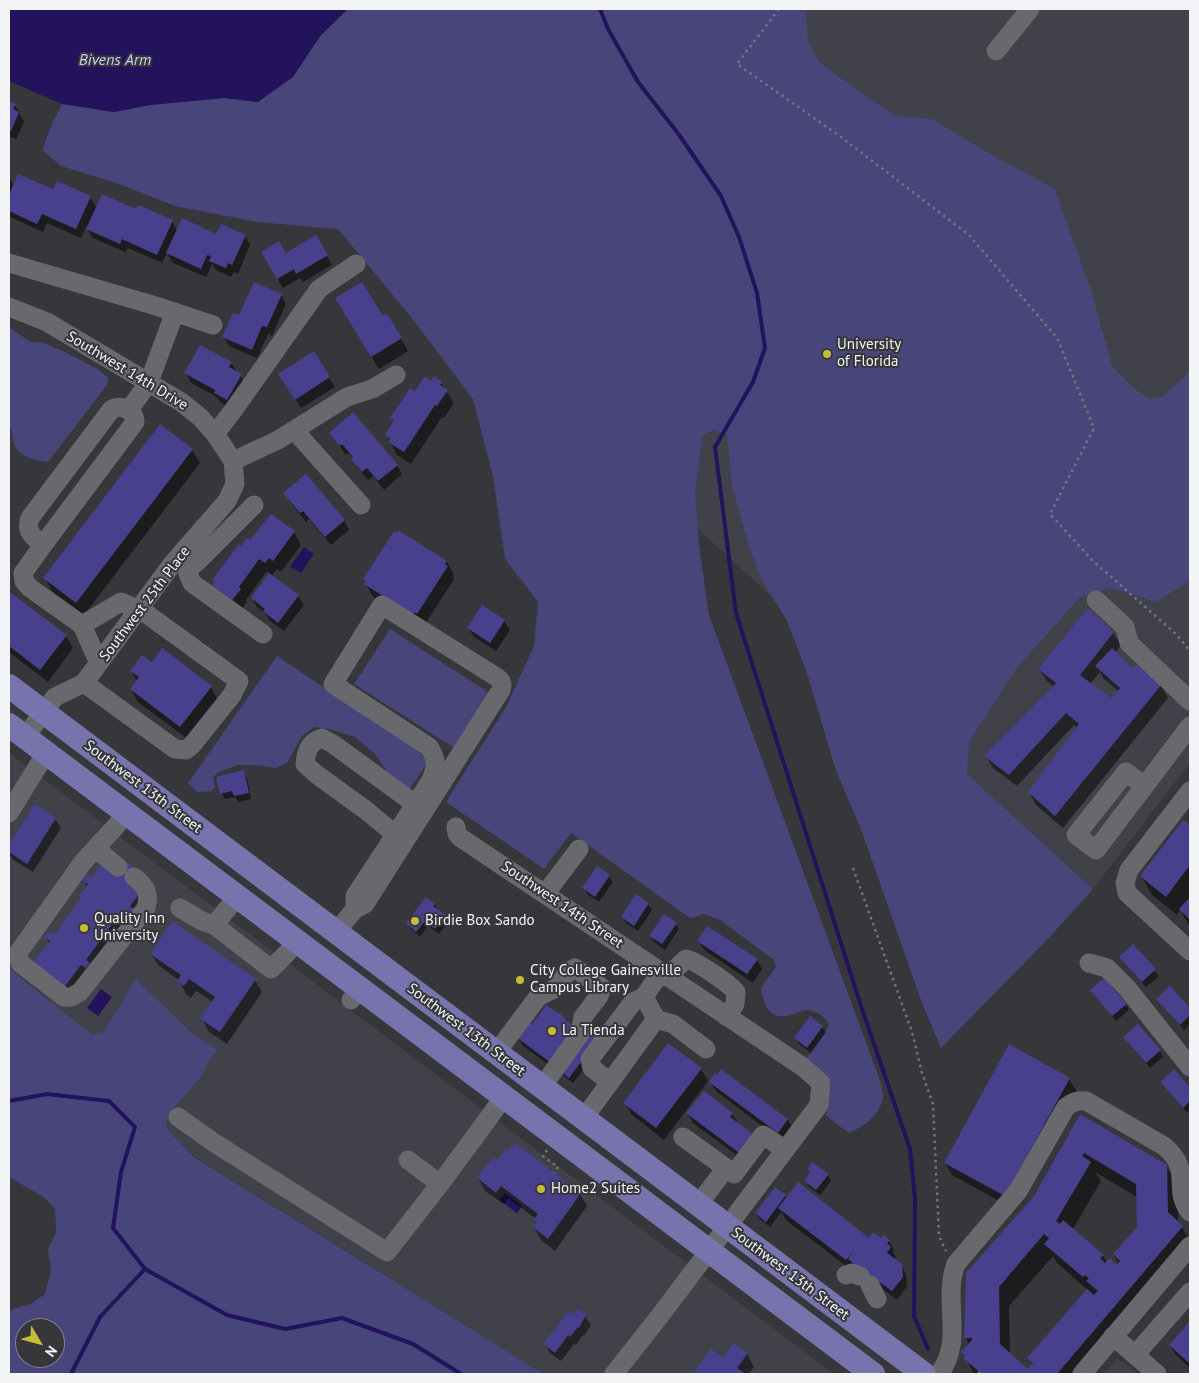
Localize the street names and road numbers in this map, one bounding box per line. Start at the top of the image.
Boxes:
street label: Southwest 14th Drive [63,328,191,414]
street label: Southwest 25th Place [96,543,194,665]
street label: Southwest 13th Street [80,737,206,837]
street label: Southwest 14th Street [498,857,626,953]
street label: Southwest 13th Street [403,980,529,1080]
street label: Southwest 13th Street [727,1224,853,1324]

